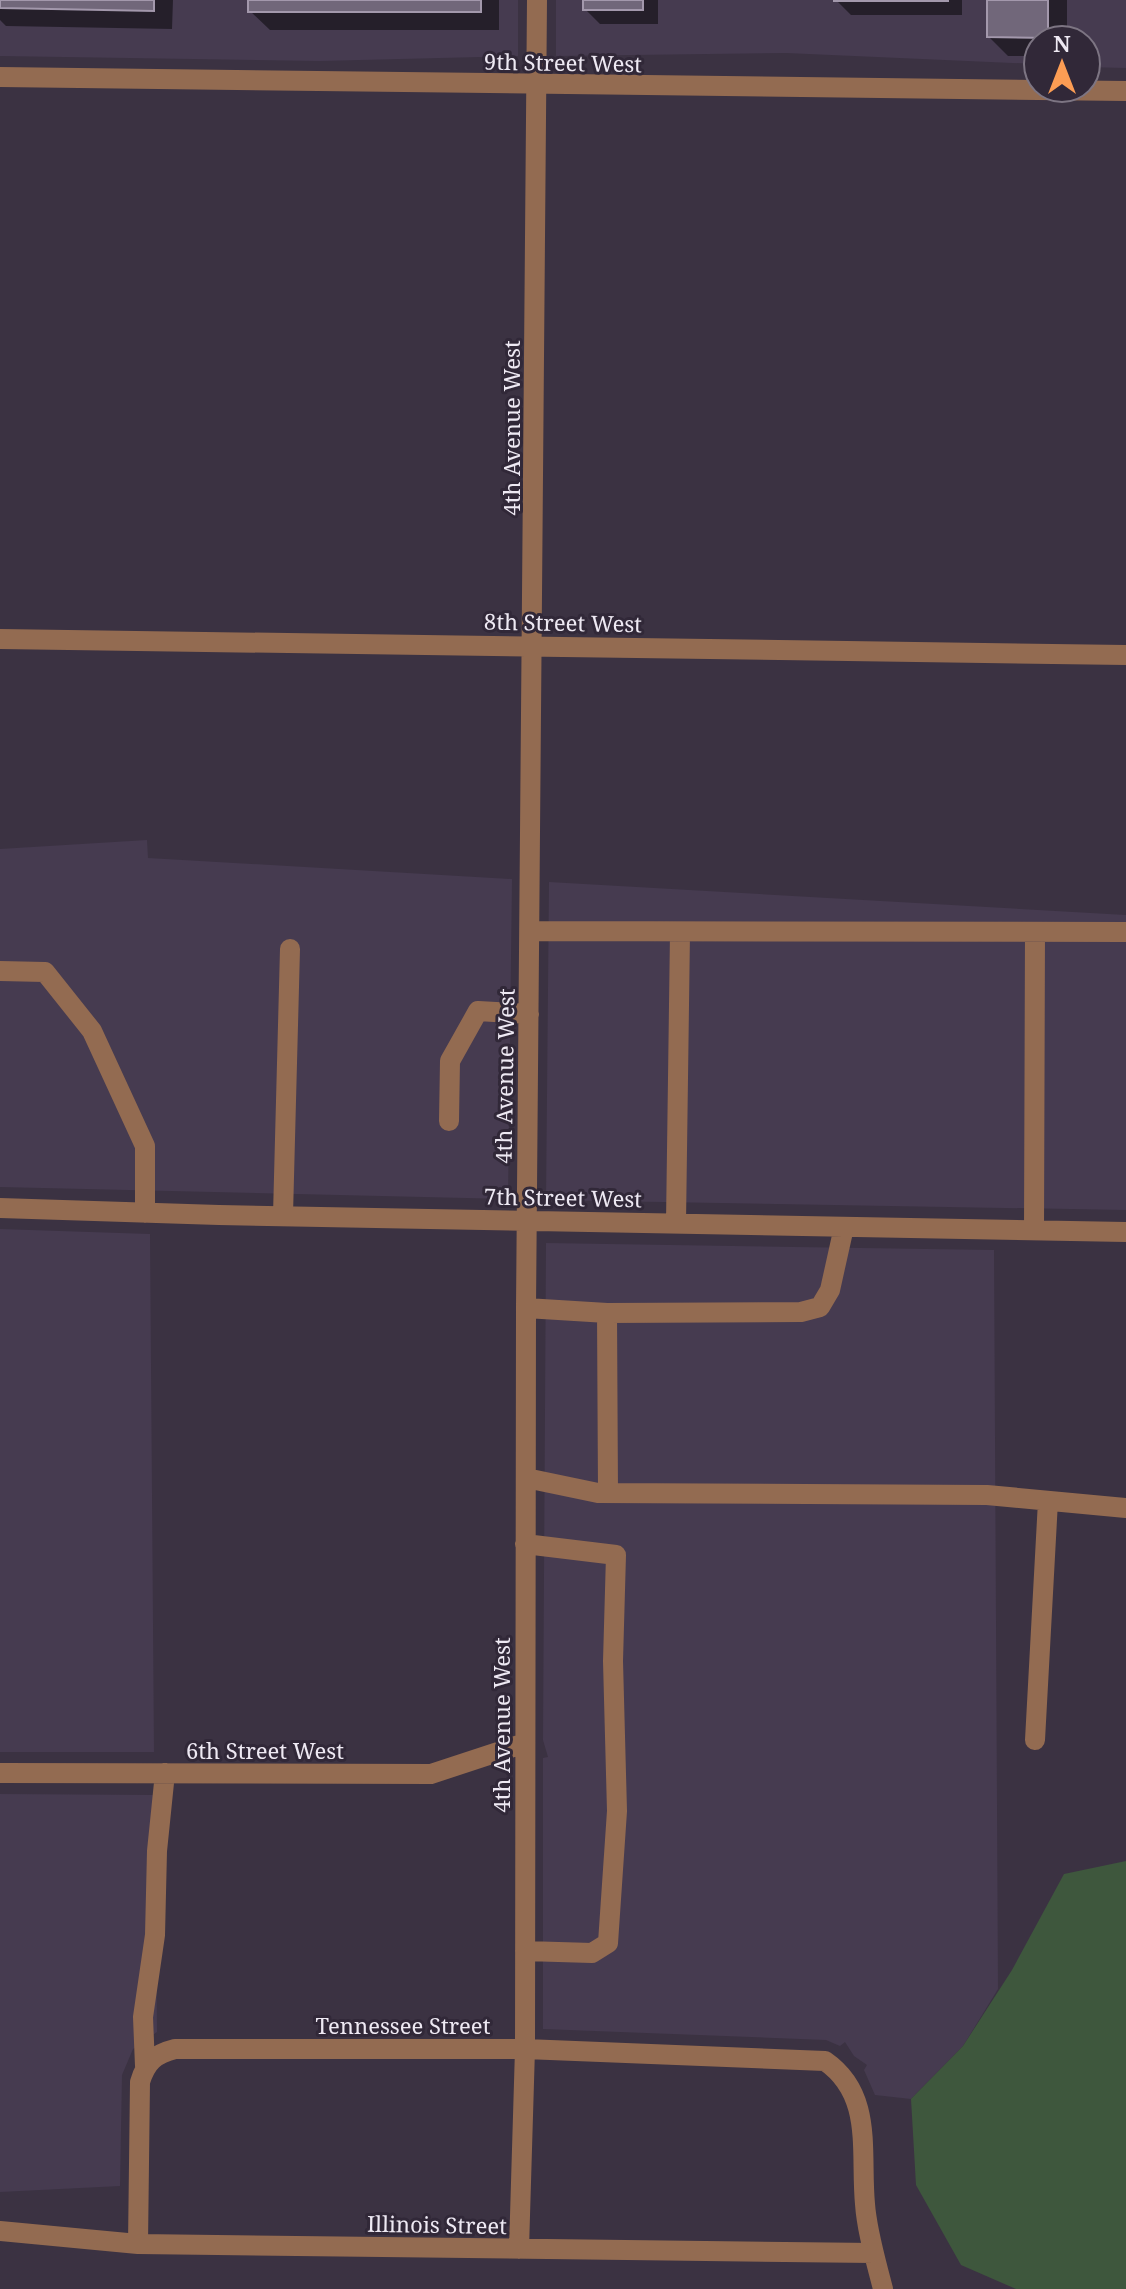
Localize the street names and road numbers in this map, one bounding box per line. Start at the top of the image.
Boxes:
street label: 9th Street West [484,46,642,78]
street label: 4th Avenue West [496,340,526,516]
street label: 8th Street West [484,606,642,638]
street label: 4th Avenue West [487,988,521,1164]
street label: 7th Street West [484,1181,642,1213]
street label: 4th Avenue West [486,1637,516,1813]
street label: 6th Street West [186,1735,344,1765]
street label: Tennessee Street [316,2010,491,2040]
street label: Illinois Street [367,2208,507,2240]

